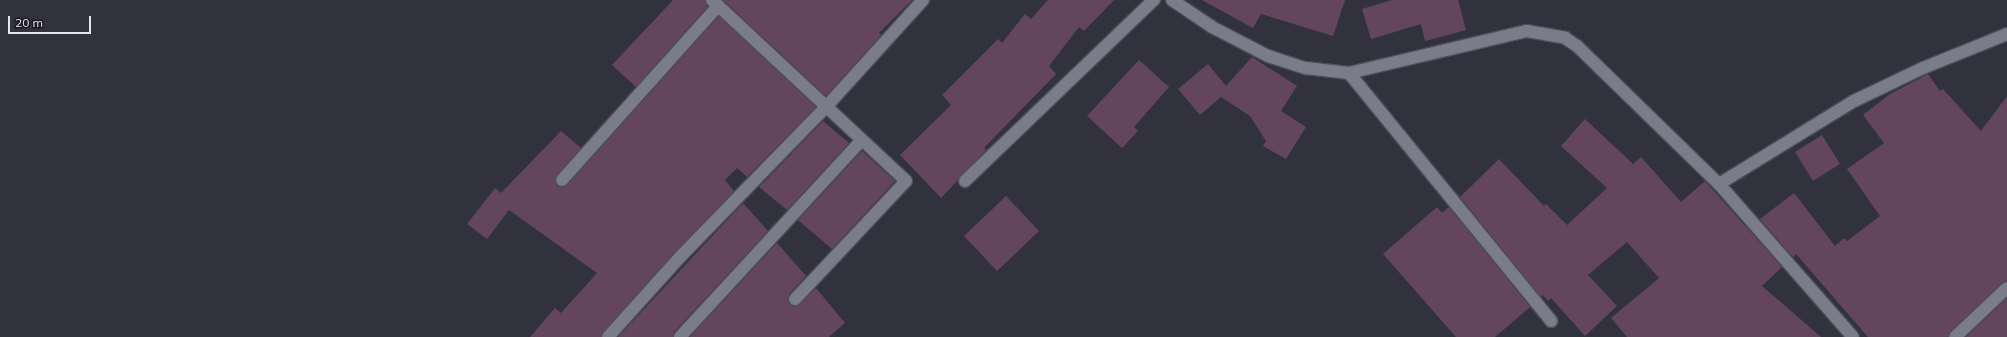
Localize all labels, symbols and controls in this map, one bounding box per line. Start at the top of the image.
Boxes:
scale bar [10,8,93,34]
text: 20 m [15,15,43,30]

